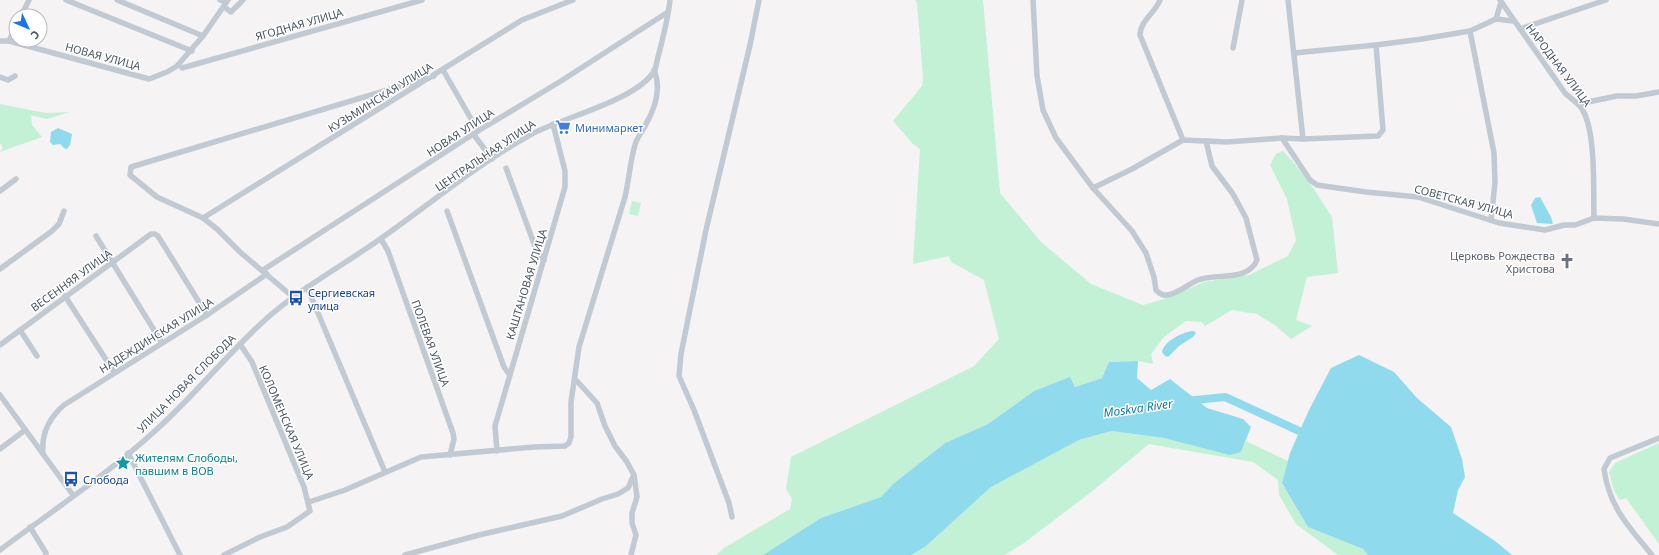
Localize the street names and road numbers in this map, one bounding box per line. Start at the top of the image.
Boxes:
street label: ЯГОДНАЯ УЛИЦА [253,4,346,44]
street label: НАРОДНАЯ УЛИЦА [1523,20,1596,110]
street label: НОВАЯ УЛИЦА [64,39,143,74]
street label: КУЗЬМИНСКАЯ УЛИЦА [325,58,436,135]
street label: НОВАЯ УЛИЦА [423,104,497,159]
street label: ЦЕНТРАЛЬНАЯ УЛИЦА [432,115,539,194]
street label: СОВЕТСКАЯ УЛИЦА [1413,181,1516,222]
street label: КАШТАНОВАЯ УЛИЦА [502,226,550,341]
street label: ВЕСЕННЯЯ УЛИЦА [28,245,115,314]
street label: НАДЕЖДИНСКАЯ УЛИЦА [96,293,217,376]
street label: ПОЛЕВАЯ УЛИЦА [408,298,454,389]
street label: УЛИЦА НОВАЯ СЛОБОДА [133,330,239,436]
street label: КОЛОМЕНСКАЯ УЛИЦА [256,362,318,482]

